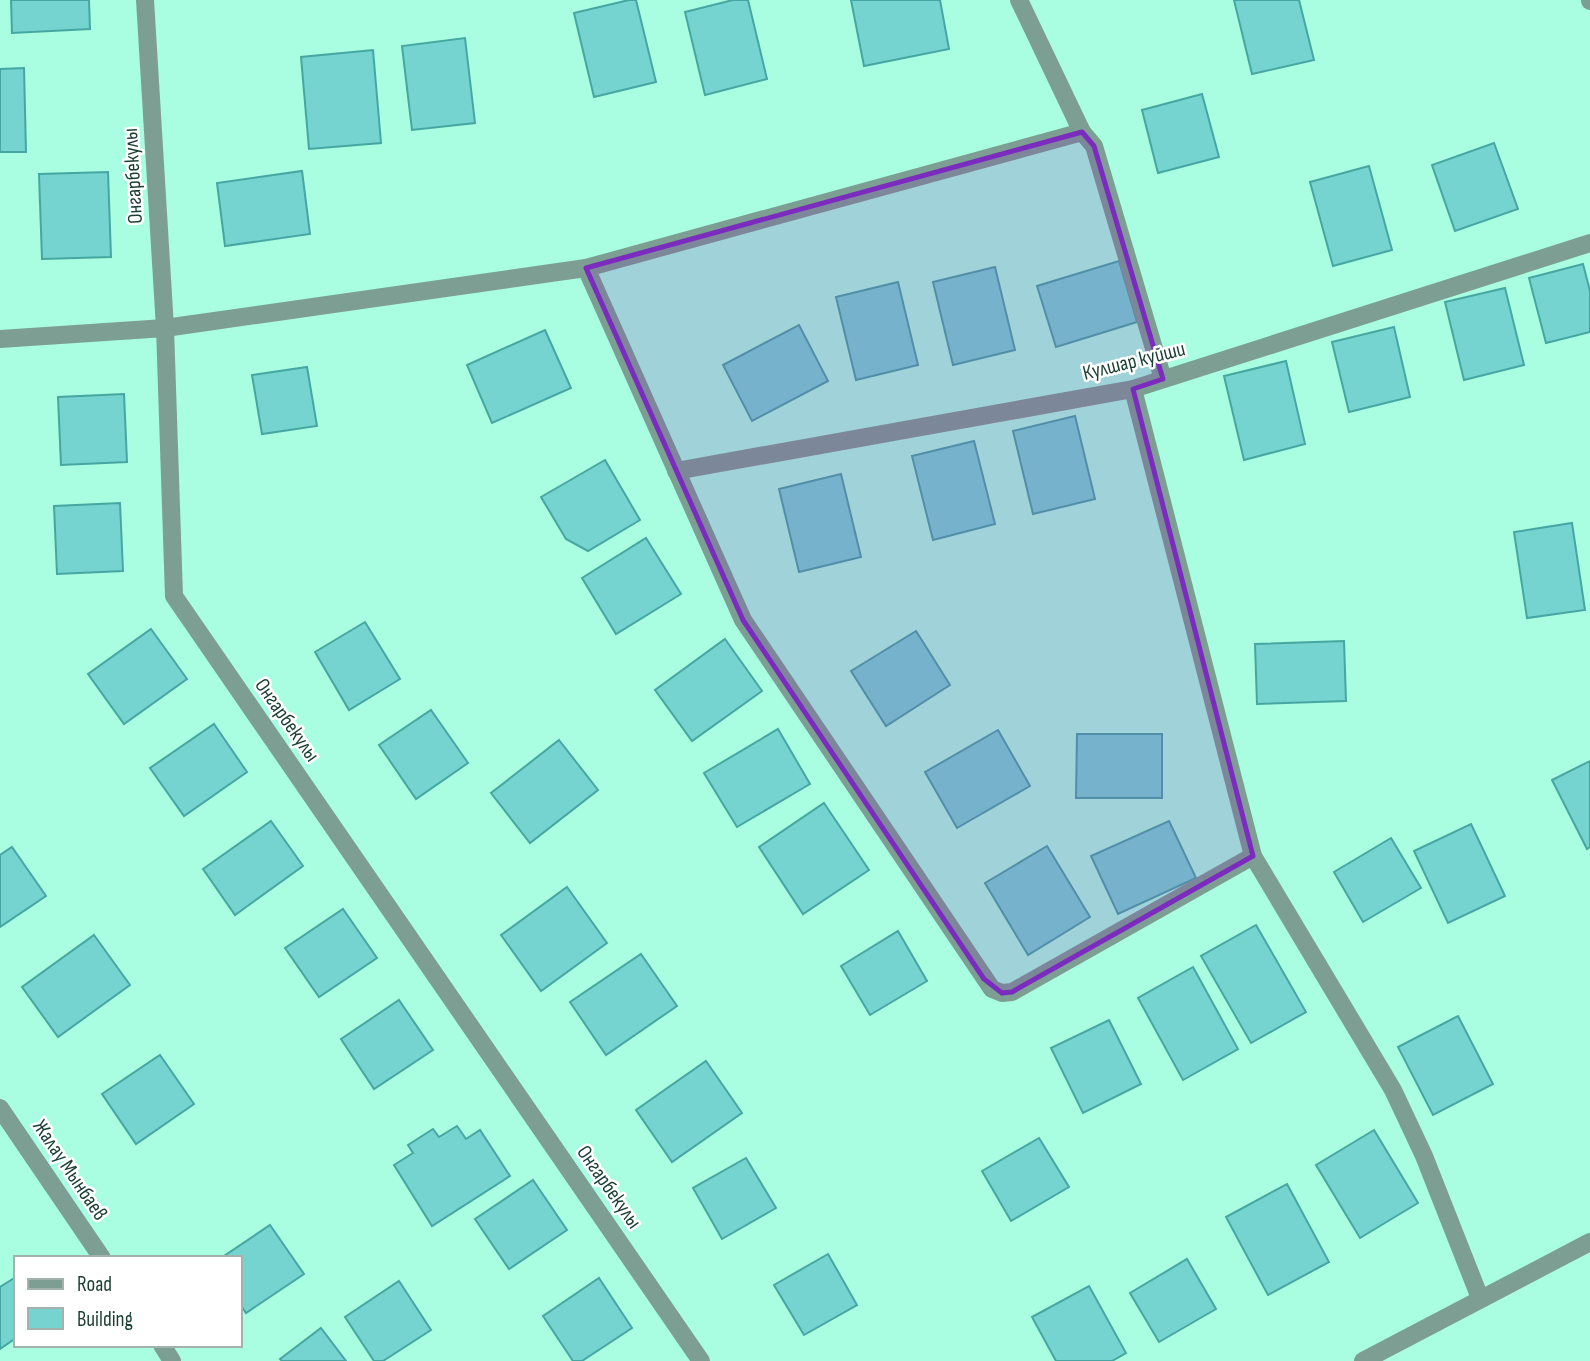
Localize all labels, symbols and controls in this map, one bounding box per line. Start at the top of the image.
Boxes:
street label: Онгарбекулы [118,127,148,225]
street label: Кулшар куйши [1080,336,1188,386]
street label: Онгарбекулы [249,674,325,766]
street label: Жалау Мынбаев [27,1115,113,1225]
street label: Онгарбекулы [571,1141,647,1233]
legend [14,1256,242,1347]
text: Road [77,1272,112,1297]
text: Building [77,1307,133,1332]

